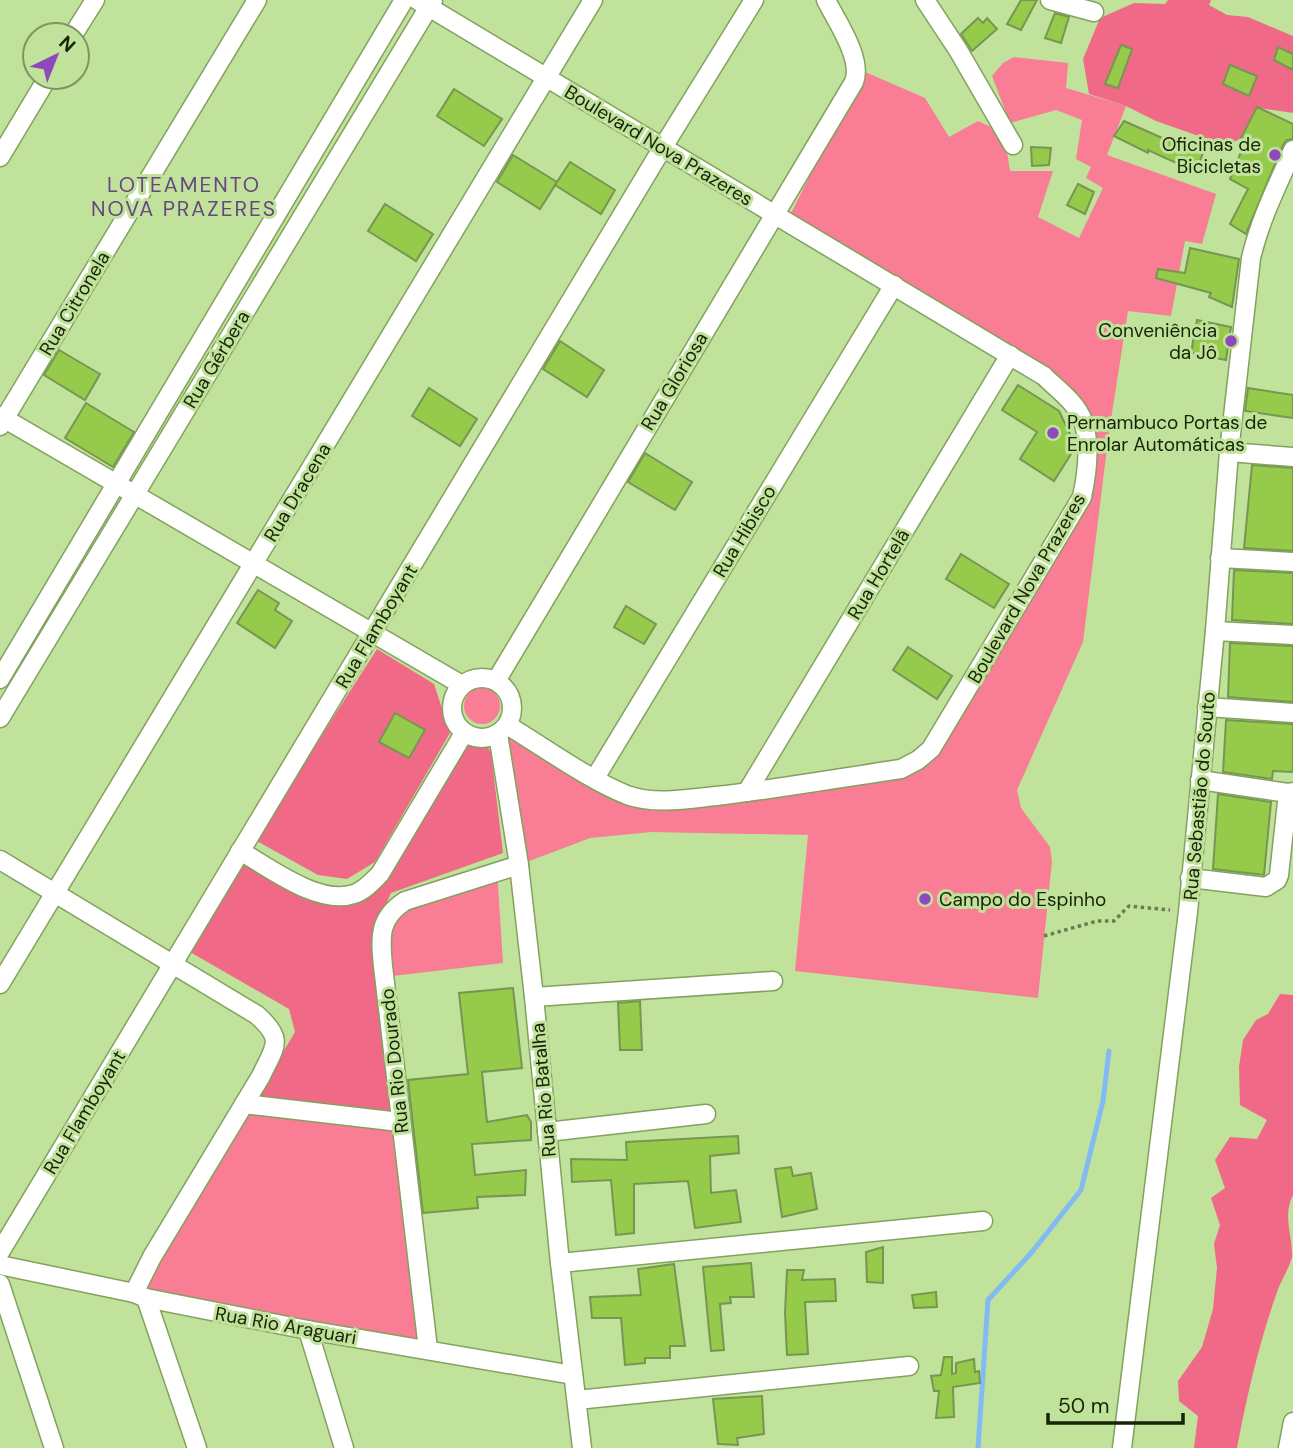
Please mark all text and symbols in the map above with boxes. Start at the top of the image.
north arrow [21,21,91,91]
text: N [54,30,81,58]
street label: Boulevard Nova Prazeres [560,79,758,212]
place label: Oficinas de Bicicletas [1162,132,1261,179]
marker: Oficinas de Bicicletas [1267,147,1283,163]
district label: LOTEAMENTO NOVA PRAZERES [91,171,277,223]
street label: Rua Citronela [33,247,115,360]
street label: Rua Gérbera [177,306,255,413]
place label: Conveniência da Jô [1098,318,1217,365]
street label: Rua Gloriosa [635,328,714,435]
marker: Conveniência da Jô [1223,333,1239,349]
place label: Pernambuco Portas de Enrolar Automáticas [1067,410,1267,457]
marker: Pernambuco Portas de Enrolar Automáticas [1045,425,1061,441]
street label: Rua Dracena [258,438,337,546]
street label: Rua Hibisco [707,481,782,582]
street label: Boulevard Nova Prazeres [962,489,1091,688]
street label: Rua Hortelã [842,524,915,624]
street label: Rua Flamboyant [330,560,423,693]
street label: Rua Sebastião do Souto [1178,691,1221,901]
place label: Campo do Espinho [939,887,1106,912]
marker: Campo do Espinho [917,891,933,907]
street label: Rua Rio Dourado [374,987,415,1135]
street label: Rua Rio Batalha [525,1022,562,1158]
street label: Rua Flamboyant [38,1046,131,1179]
street label: Rua Rio Araguari [213,1301,359,1350]
scale bar [1048,1382,1183,1426]
text: 50 m [1058,1392,1109,1420]

